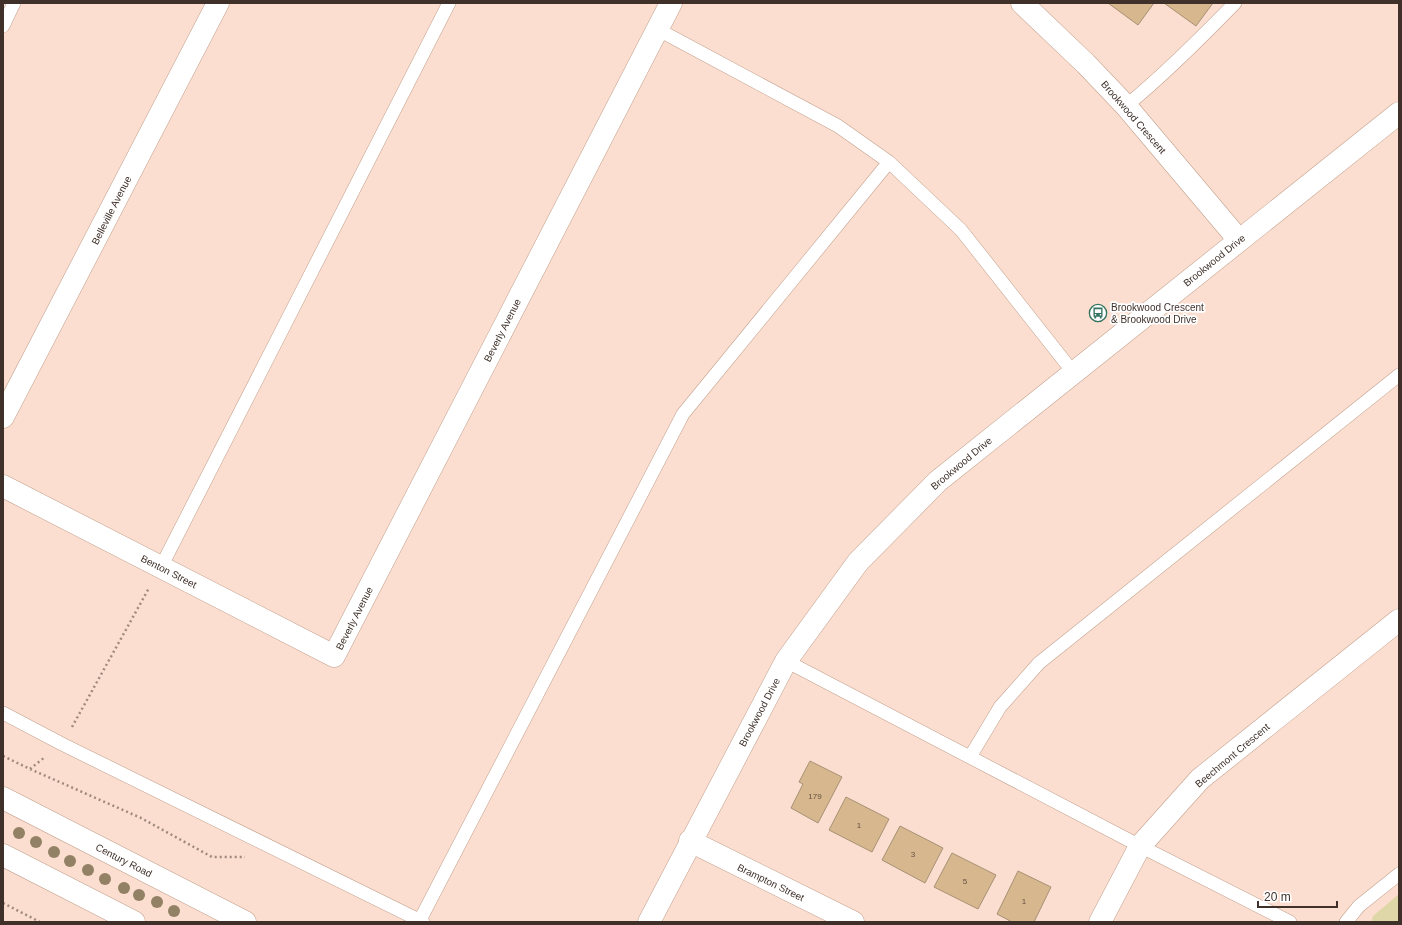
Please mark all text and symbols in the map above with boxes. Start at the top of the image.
street label: Brookwood Crescent [1099,79,1168,156]
street label: Belleville Avenue [89,174,134,246]
street label: Brookwood Drive [1181,232,1248,289]
street label: Beverly Avenue [482,296,523,364]
place label: Brookwood Crescent & Brookwood Drive [1111,302,1204,325]
bus stop icon: Brookwood Crescent & Brookwood Drive [1088,303,1108,323]
street label: Brookwood Drive [929,434,994,492]
street label: Benton Street [139,553,199,590]
street label: Beverly Avenue [334,584,375,652]
street label: Brookwood Drive [737,676,782,748]
street label: Beechmont Crescent [1193,721,1272,790]
house number: 179 [808,792,822,801]
house number: 1 [857,821,862,830]
street label: Century Road [94,842,154,879]
house number: 3 [911,850,916,859]
street label: Brampton Street [736,862,806,903]
house number: 5 [963,877,968,886]
scale bar [1258,883,1337,909]
text: 20 m [1264,890,1291,904]
house number: 1 [1022,897,1027,906]

